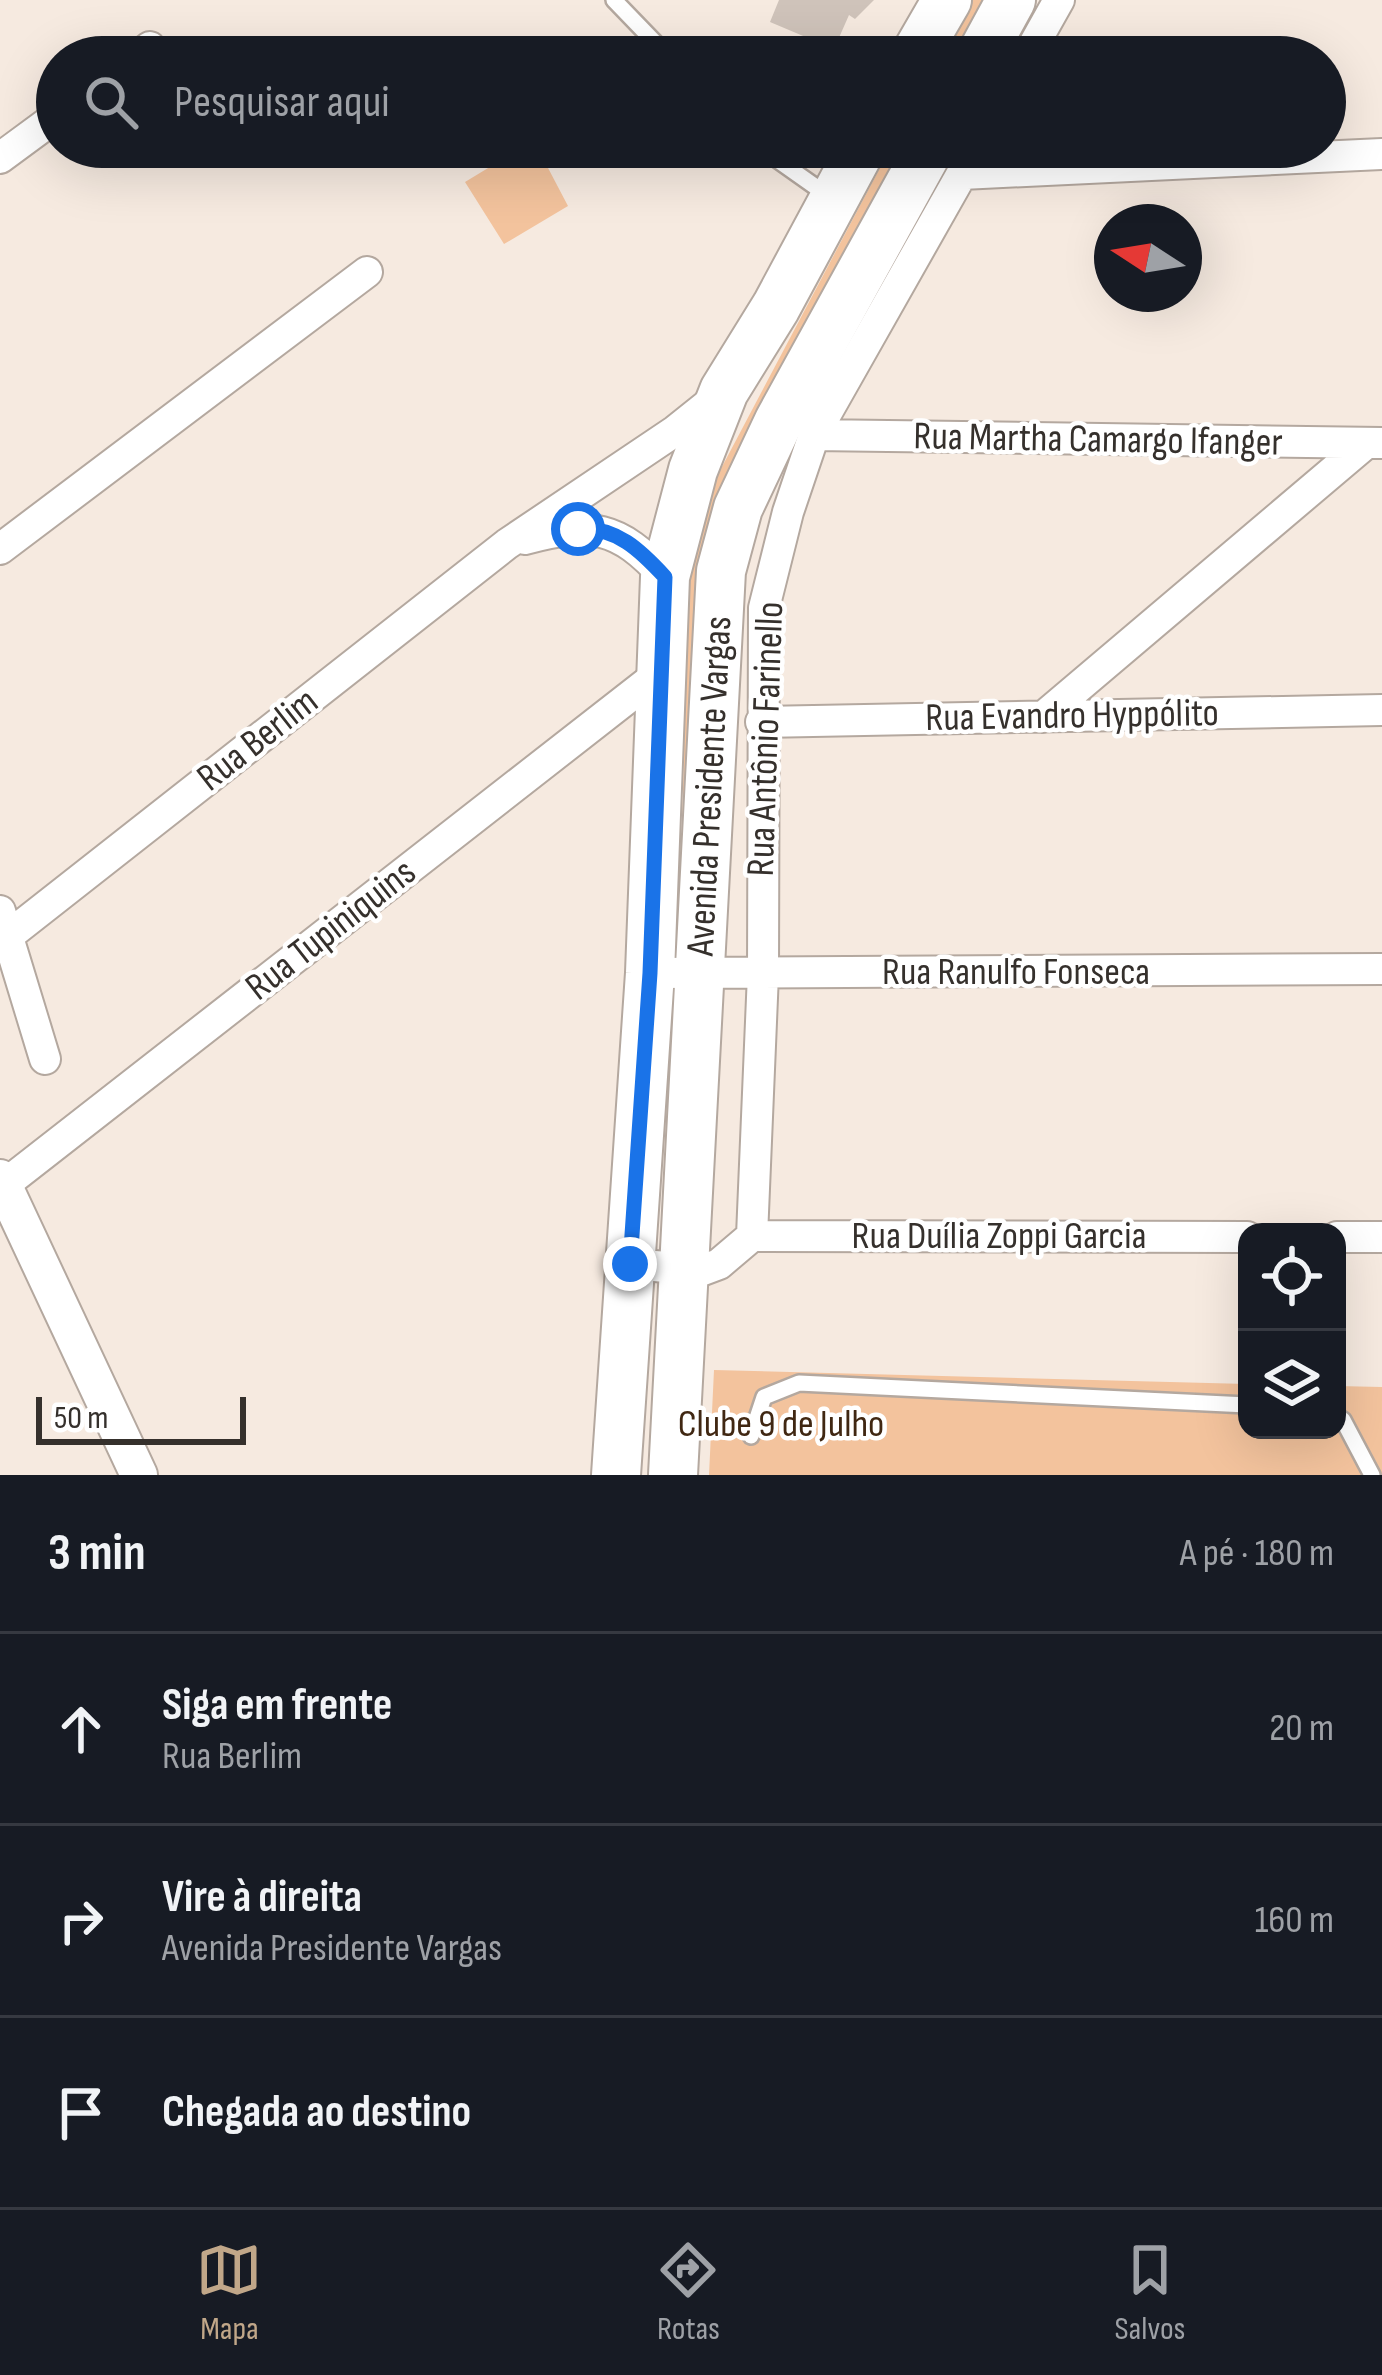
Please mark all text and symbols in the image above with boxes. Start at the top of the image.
search box [36,36,1346,168]
icon: search [78,69,144,135]
text: Pesquisar aqui [174,75,390,130]
north arrow [1094,204,1202,312]
street label: Rua Martha Camargo Ifanger [913,413,1283,467]
route start [551,502,605,556]
street label: Rua Antônio Farinello [738,601,794,877]
street label: Avenida Presidente Vargas [677,615,742,958]
street label: Rua Berlim [188,678,328,802]
street label: Rua Evandro Hyppólito [925,690,1219,742]
street label: Rua Tupiniquins [237,849,425,1011]
street label: Rua Ranulfo Fonseca [882,949,1150,996]
street label: Rua Duília Zoppi Garcia [852,1213,1146,1260]
map controls [1238,1223,1346,1439]
button: locate [1238,1223,1346,1331]
route end [603,1237,657,1291]
button: layers [1238,1331,1346,1439]
scale bar [36,1391,246,1444]
text: 50 m [54,1398,108,1438]
park label: Clube 9 de Julho [678,1401,884,1448]
text: 3 min [48,1523,146,1584]
text: A pé · 180 m [1180,1530,1334,1577]
text: Siga em frente [162,1678,392,1733]
icon: ahead [48,1696,114,1762]
text: 20 m [1269,1705,1334,1752]
text: Rua Berlim [162,1733,302,1780]
text: Vire à direita [162,1870,362,1925]
icon: right [48,1888,114,1954]
text: 160 m [1255,1897,1334,1944]
text: Avenida Presidente Vargas [162,1925,502,1972]
icon: arrive [48,2080,114,2146]
text: Chegada ao destino [162,2085,471,2140]
tab: Mapa [196,2237,262,2349]
tab: Rotas [655,2237,721,2349]
tab: Salvos [1114,2237,1185,2349]

